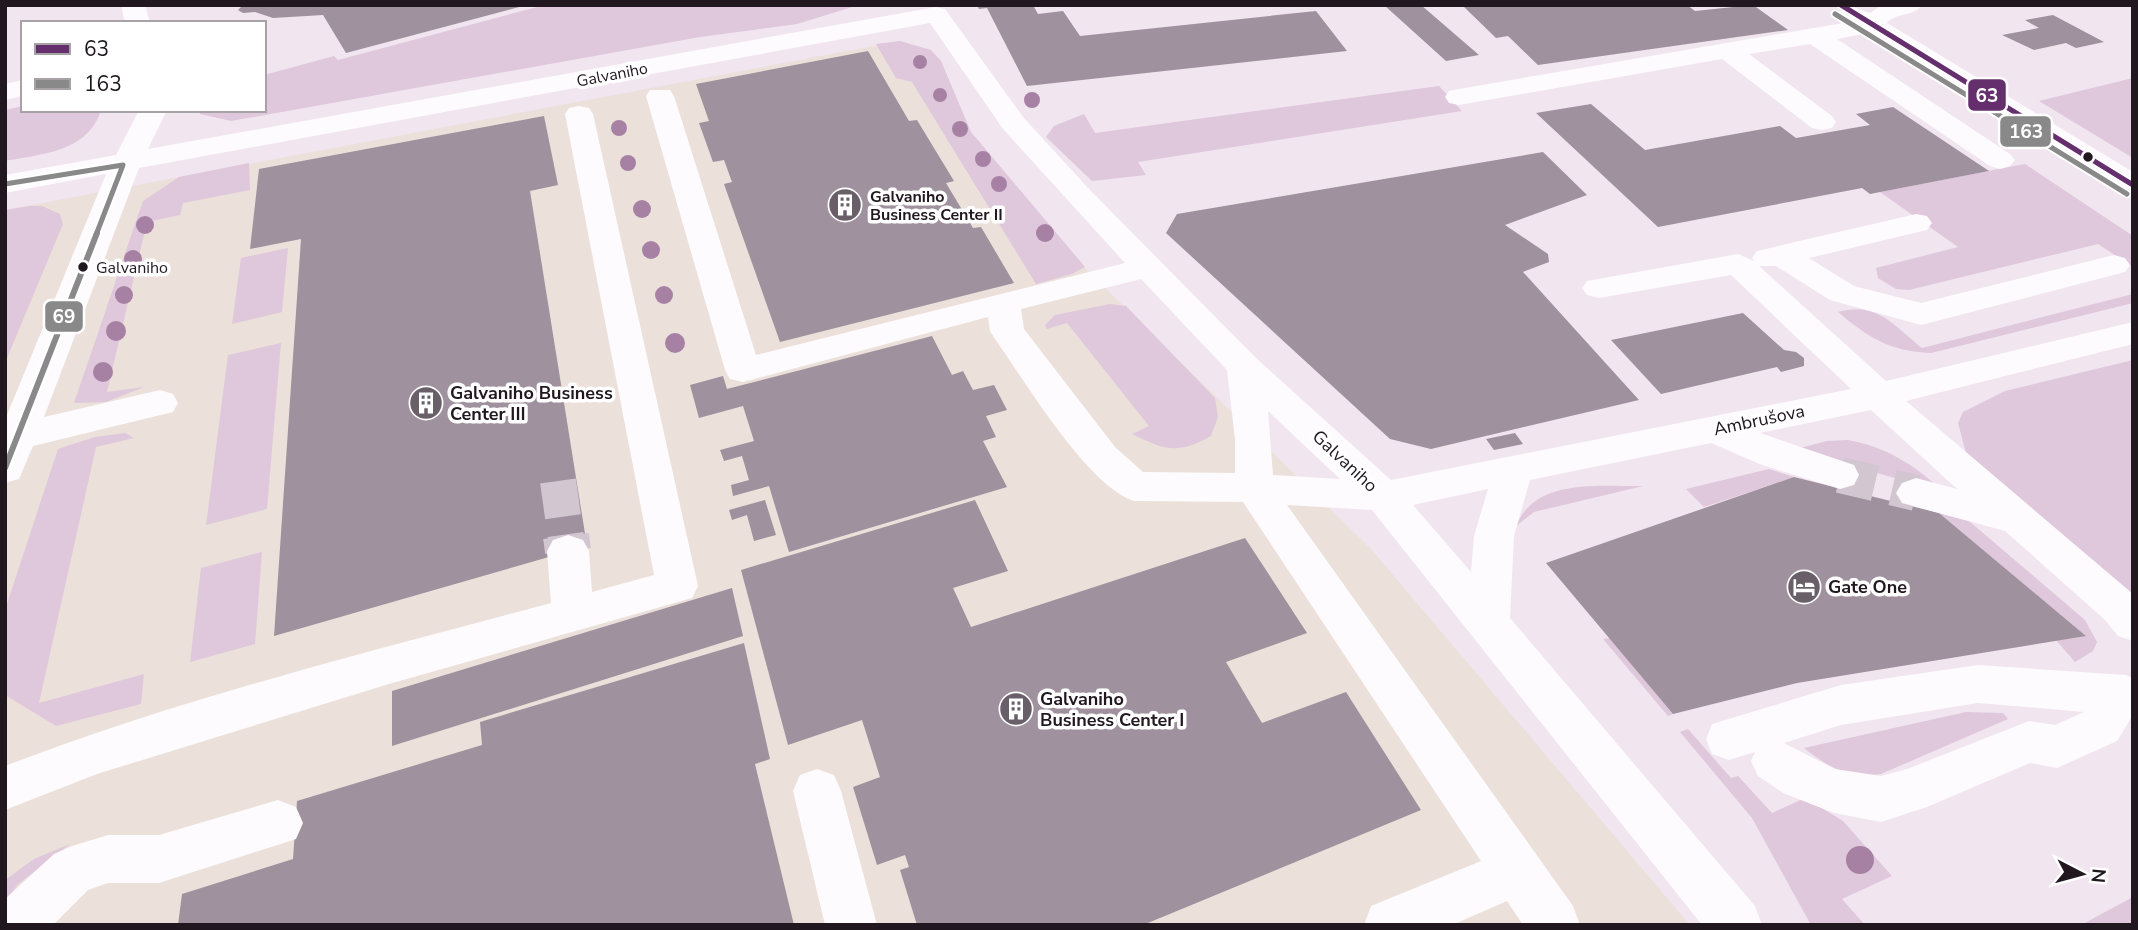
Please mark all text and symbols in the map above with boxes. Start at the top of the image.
legend [21,21,266,112]
text: 63 [84,35,109,63]
street label: Galvaniho [575,57,650,93]
text: 163 [84,70,122,98]
line badge: 63 [1967,78,2007,112]
text: 63 [1976,83,1998,109]
line badge: 163 [1999,115,2052,148]
text: 163 [2009,119,2043,145]
unlabelled marker [2081,150,2095,164]
building icon: Galvaniho Business Center II [826,186,864,224]
place label: Galvaniho Business Center II [870,186,1003,226]
place label: Galvaniho [96,257,168,279]
marker: Galvaniho [76,260,90,274]
line badge: 69 [44,300,84,333]
text: 69 [53,304,75,330]
place label: Galvaniho Business Center III [450,381,613,426]
building icon: Galvaniho Business Center III [407,384,445,422]
street label: Ambrušova [1711,399,1807,441]
street label: Galvaniho [1307,425,1383,497]
hotel icon: Gate One [1785,568,1823,606]
place label: Gate One [1828,575,1907,599]
place label: Galvaniho Business Center I [1040,687,1184,732]
building icon: Galvaniho Business Center I [997,690,1035,728]
north arrow [2047,839,2117,909]
text: N [2084,867,2112,884]

